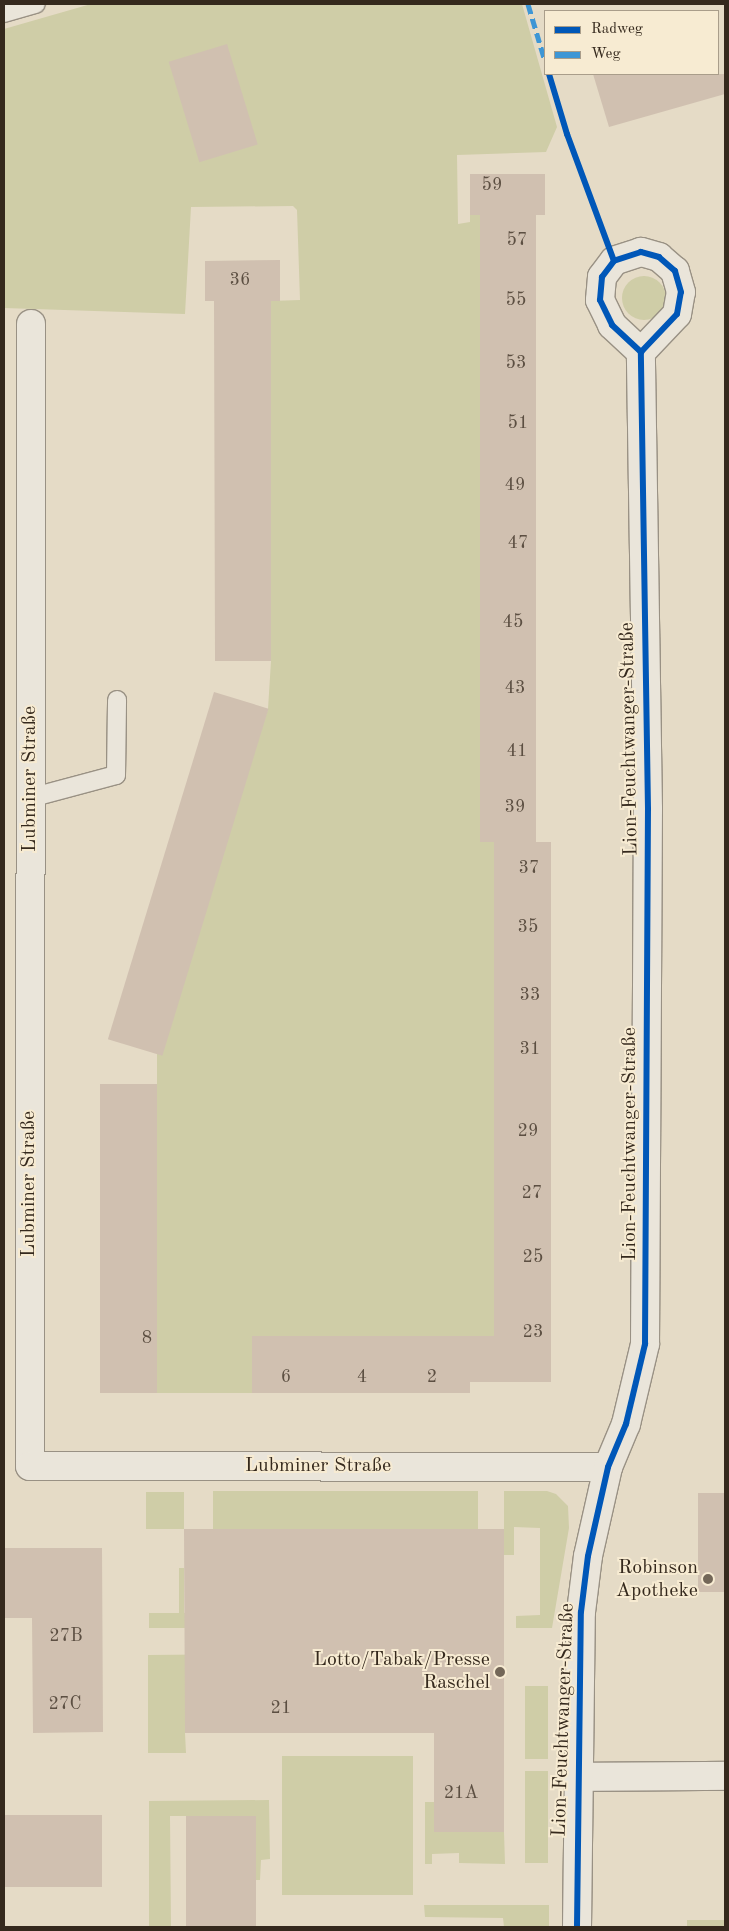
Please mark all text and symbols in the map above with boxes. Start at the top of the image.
legend [544,10,719,75]
text: Radweg [591,22,643,37]
text: Weg [591,47,621,62]
house number: 59 [482,174,502,196]
house number: 57 [507,229,527,251]
house number: 36 [230,269,250,291]
house number: 55 [506,289,526,311]
house number: 53 [506,352,526,374]
house number: 51 [508,412,528,434]
house number: 49 [505,474,525,496]
house number: 47 [508,532,528,554]
house number: 45 [503,611,523,633]
street label: Lion-Feuchtwanger-Straße [616,622,644,856]
house number: 43 [505,677,525,699]
street label: Lubminer Straße [18,706,42,852]
house number: 41 [507,740,527,762]
house number: 39 [505,796,525,818]
house number: 37 [519,857,539,879]
house number: 35 [518,916,538,938]
house number: 33 [520,984,540,1006]
street label: Lion-Feuchtwanger-Straße [618,1027,642,1261]
house number: 31 [520,1038,540,1060]
street label: Lubminer Straße [17,1111,41,1257]
house number: 29 [518,1120,538,1142]
house number: 27 [522,1182,542,1204]
house number: 25 [523,1246,543,1268]
house number: 23 [523,1321,543,1343]
house number: 8 [142,1327,152,1349]
house number: 6 [281,1366,291,1388]
house number: 4 [357,1366,367,1388]
house number: 2 [427,1366,437,1388]
street label: Lubminer Straße [245,1454,391,1478]
place label: Robinson Apotheke [616,1556,698,1603]
marker: Robinson Apotheke [702,1573,714,1585]
street label: Lion-Feuchtwanger-Straße [548,1603,580,1837]
house number: 27B [49,1625,83,1647]
place label: Lotto/Tabak/Presse Raschel [314,1648,490,1695]
marker: Lotto/Tabak/Presse Raschel [494,1666,506,1678]
house number: 27C [49,1693,81,1715]
house number: 21 [271,1697,291,1719]
house number: 21A [444,1782,478,1804]

